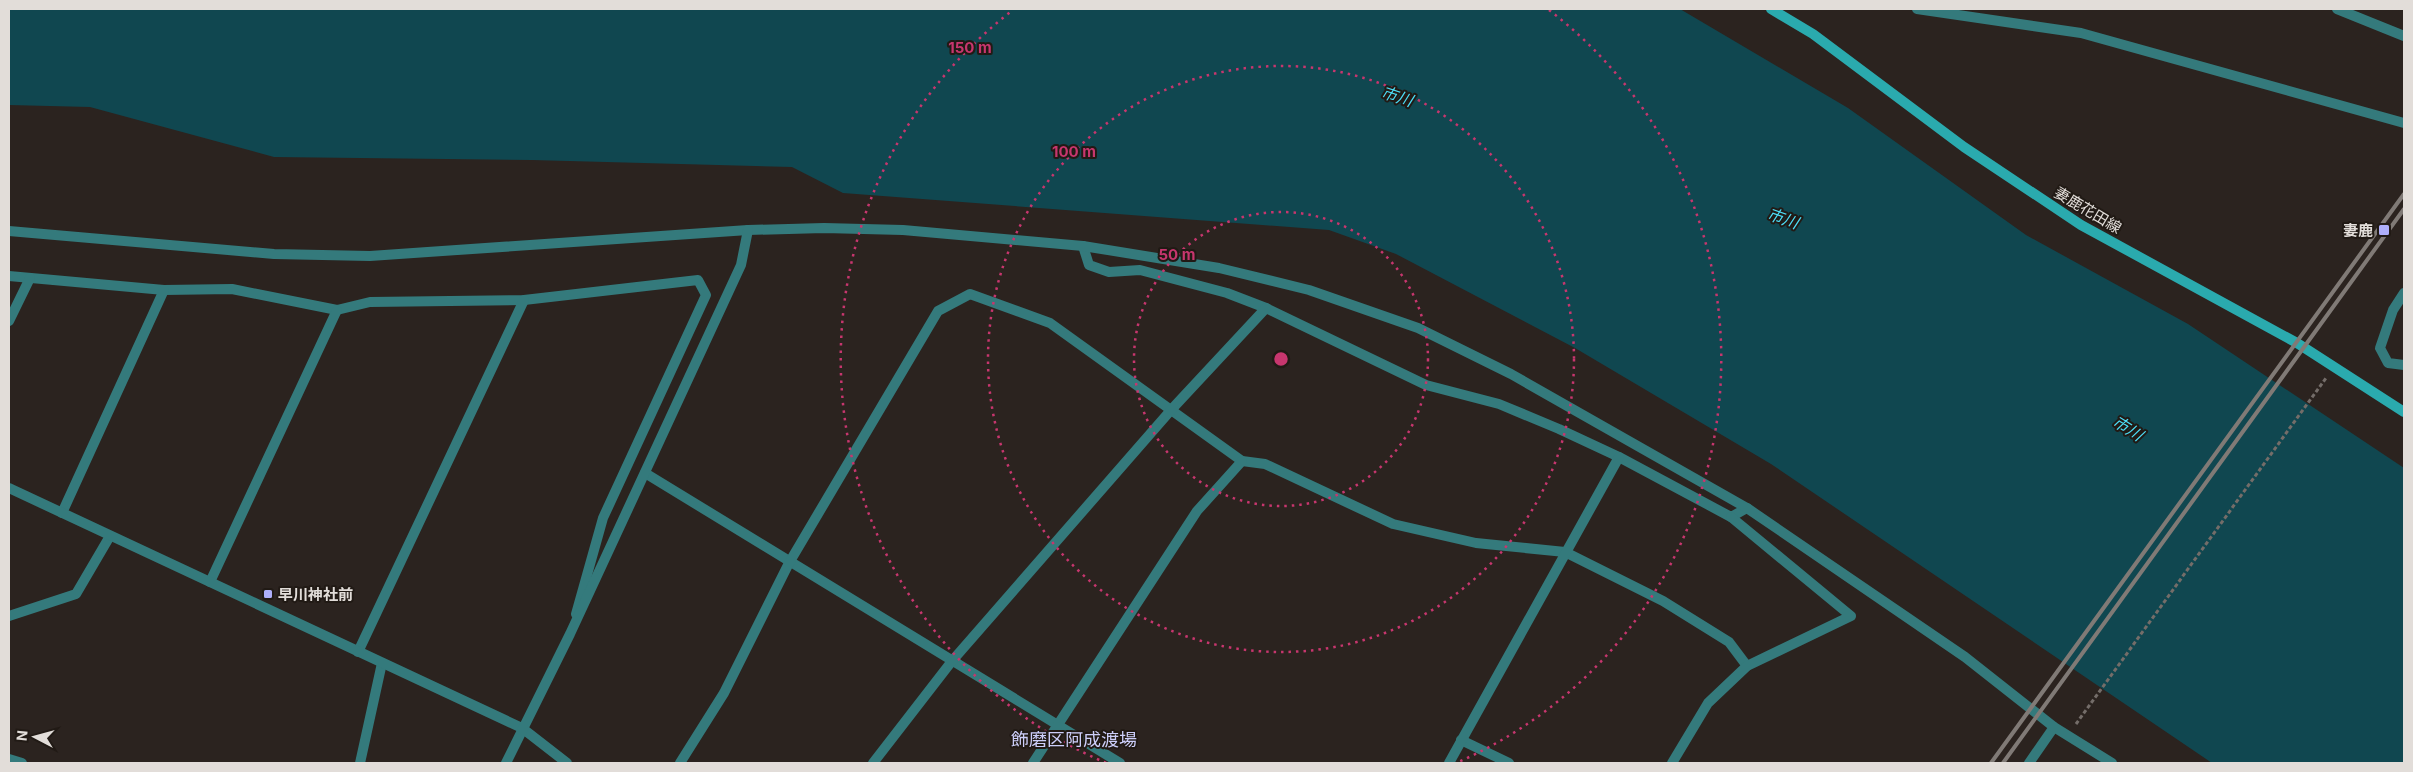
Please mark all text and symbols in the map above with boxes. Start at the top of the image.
text: 150 m [948,38,992,57]
water label: 市川 [1379,82,1417,111]
text: 100 m [1052,142,1096,161]
street label: 妻鹿花田線 [2051,183,2125,237]
water label: 市川 [1765,203,1803,233]
place label: 妻鹿 [2343,221,2373,240]
marker: 妻鹿 [2377,223,2391,237]
text: 50 m [1159,245,1195,264]
centre of rings [1272,350,1290,368]
water label: 市川 [2109,411,2149,446]
place label: 早川神社前 [278,585,353,604]
marker: 早川神社前 [262,588,274,600]
north arrow [10,712,60,762]
text: N [13,729,31,742]
district label: 飾磨区阿成渡場 [1011,729,1137,750]

